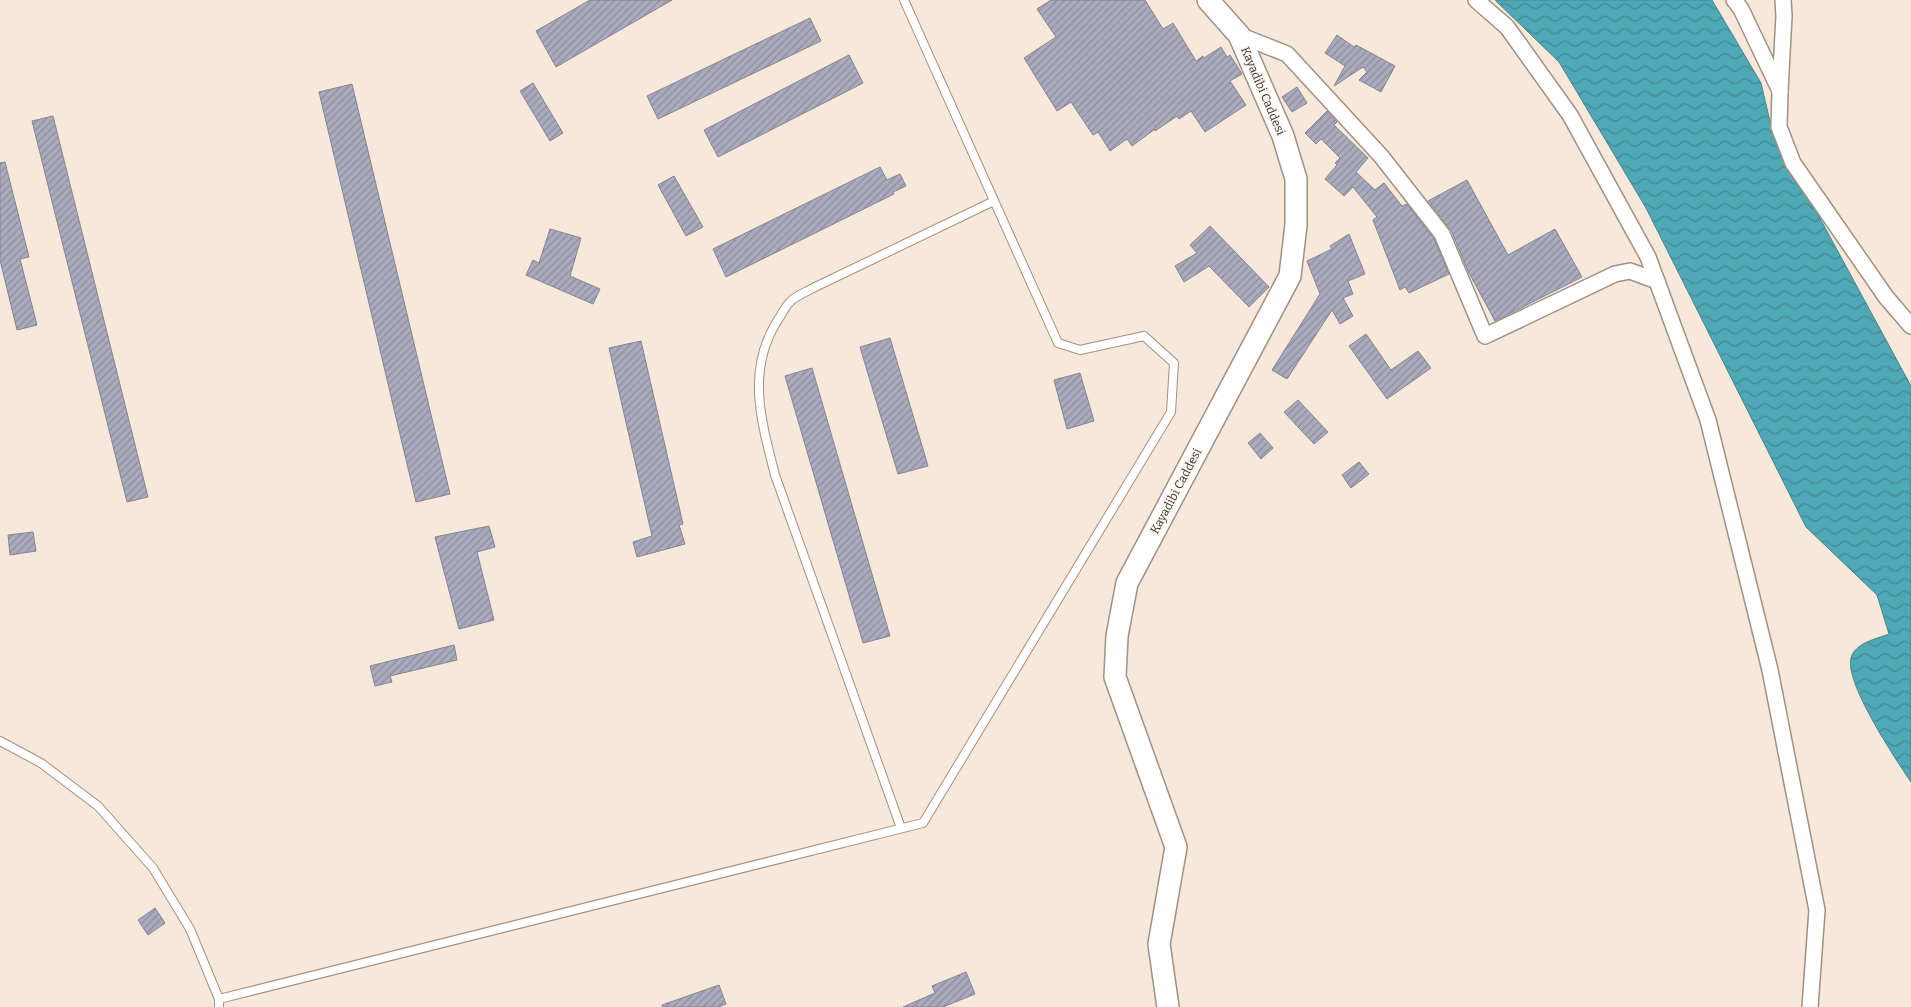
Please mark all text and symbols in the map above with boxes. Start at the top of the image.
street label: Kayadibi Caddesi [1238,45,1288,138]
street label: Kayadibi Caddesi [1148,446,1205,536]

